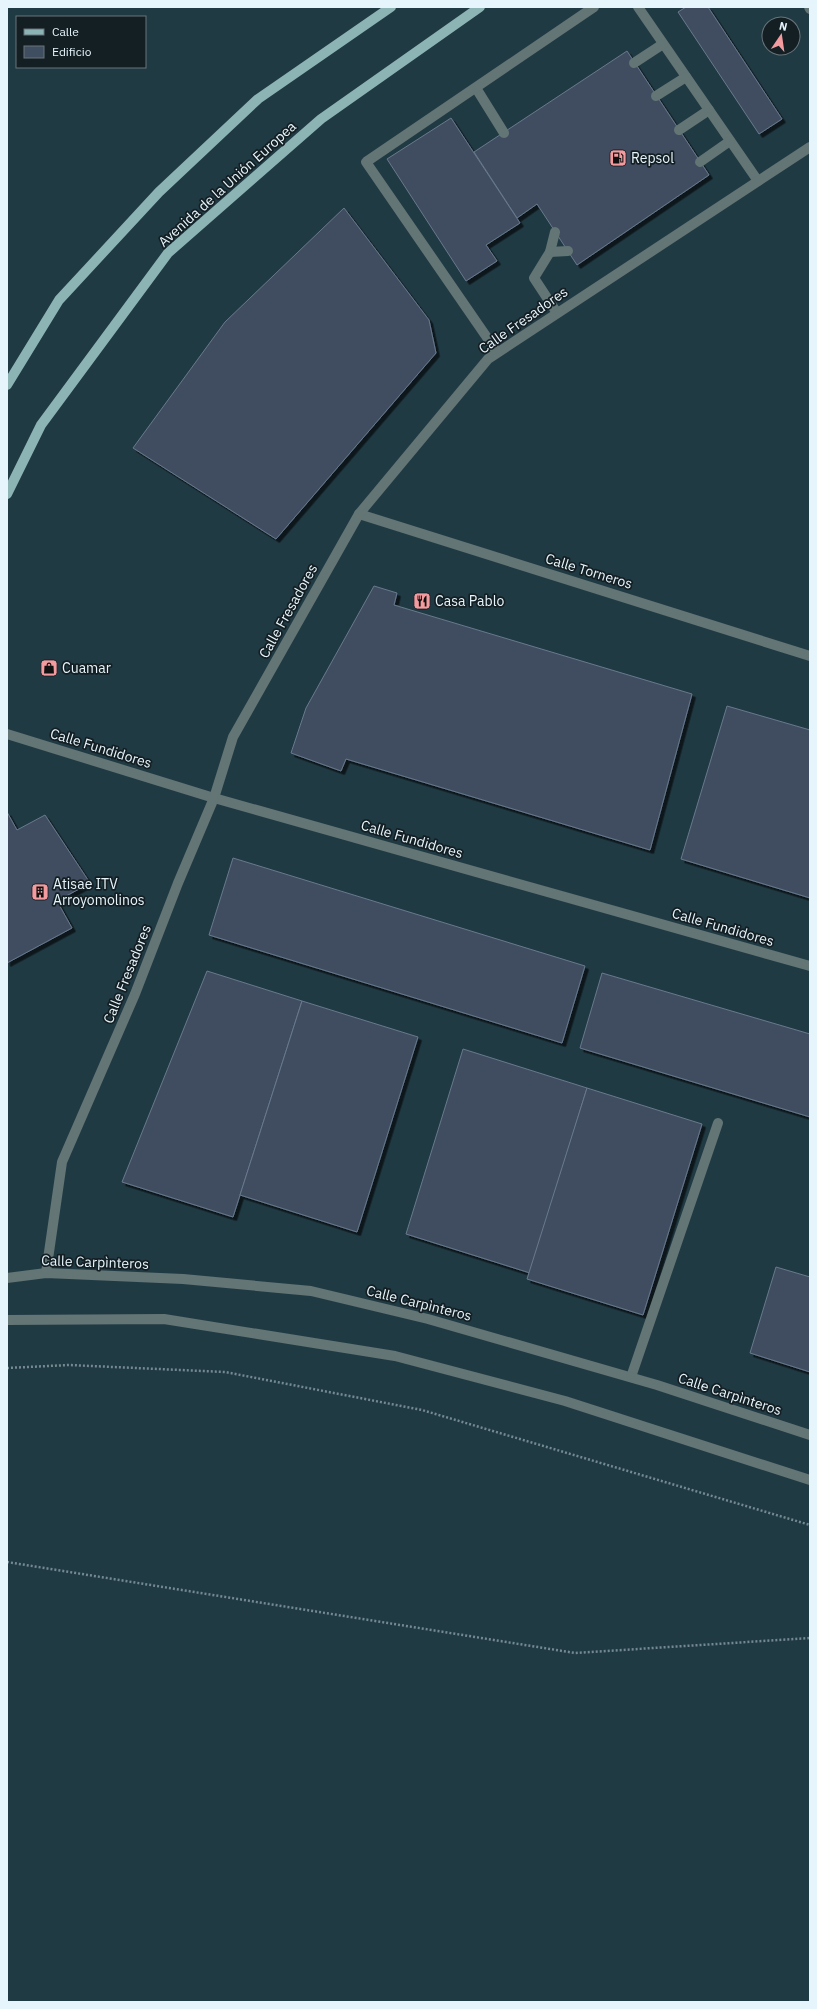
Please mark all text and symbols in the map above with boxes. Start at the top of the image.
legend [16,16,146,68]
north arrow [761,16,801,56]
text: N [778,19,789,34]
text: Calle [52,24,79,39]
text: Edificio [52,44,92,59]
street label: Avenida de la Unión Europea [154,117,300,251]
fuel station icon: Repsol [608,148,628,168]
place label: Repsol [631,149,674,167]
street label: Calle Fresadores [475,282,571,357]
street label: Calle Torneros [543,549,635,593]
street label: Calle Fresadores [255,561,321,661]
restaurant icon: Casa Pablo [412,591,432,611]
place label: Casa Pablo [435,592,505,610]
shop icon: Cuamar [39,658,59,678]
place label: Cuamar [62,659,111,677]
street label: Calle Fundidores [48,724,154,772]
street label: Calle Fundidores [359,816,465,862]
place label: Atisae ITV Arroyomolinos [53,875,145,909]
building icon: Atisae ITV Arroyomolinos [30,882,50,902]
street label: Calle Fundidores [670,904,776,950]
street label: Calle Fresadores [99,922,155,1026]
street label: Calle Carpìnteros [41,1251,149,1273]
street label: Calle Carpìnteros [364,1281,474,1325]
street label: Calle Carpìnteros [676,1369,784,1419]

